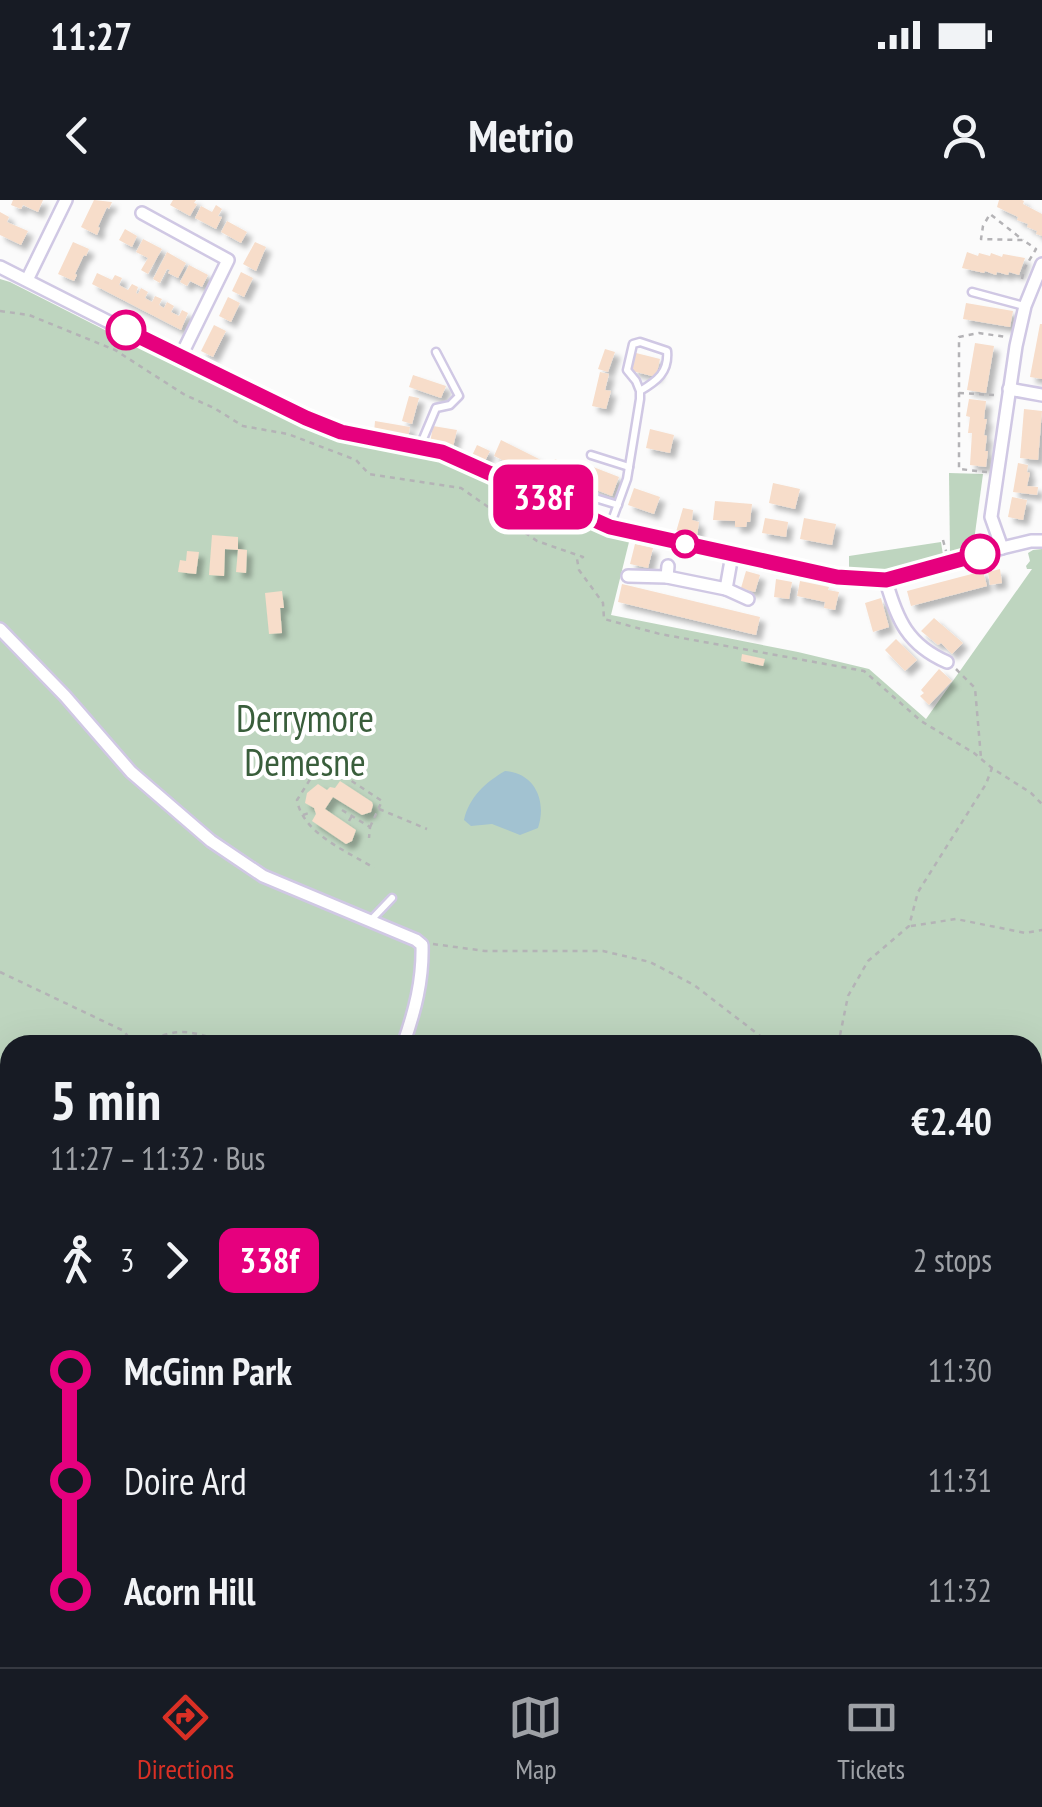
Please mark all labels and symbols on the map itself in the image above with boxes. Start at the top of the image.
unlabelled marker [107,311,145,349]
line badge: 338f [473,464,613,530]
unlabelled marker [672,531,698,557]
unlabelled marker [961,535,999,573]
park label: Derrymore Demesne [236,693,374,786]

